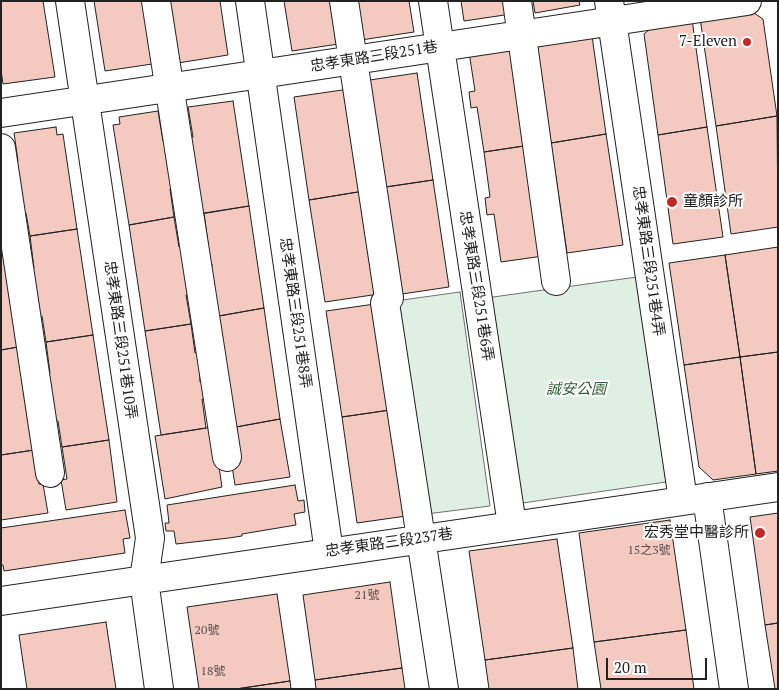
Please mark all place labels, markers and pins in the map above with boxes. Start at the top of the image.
place label: 7-Eleven [679,33,737,51]
marker: 7-Eleven [741,36,753,48]
place label: 童顏診所 [683,193,743,211]
marker: 童顏診所 [665,195,679,209]
place label: 宏秀堂中醫診所 [644,524,749,542]
marker: 宏秀堂中醫診所 [753,526,767,540]

